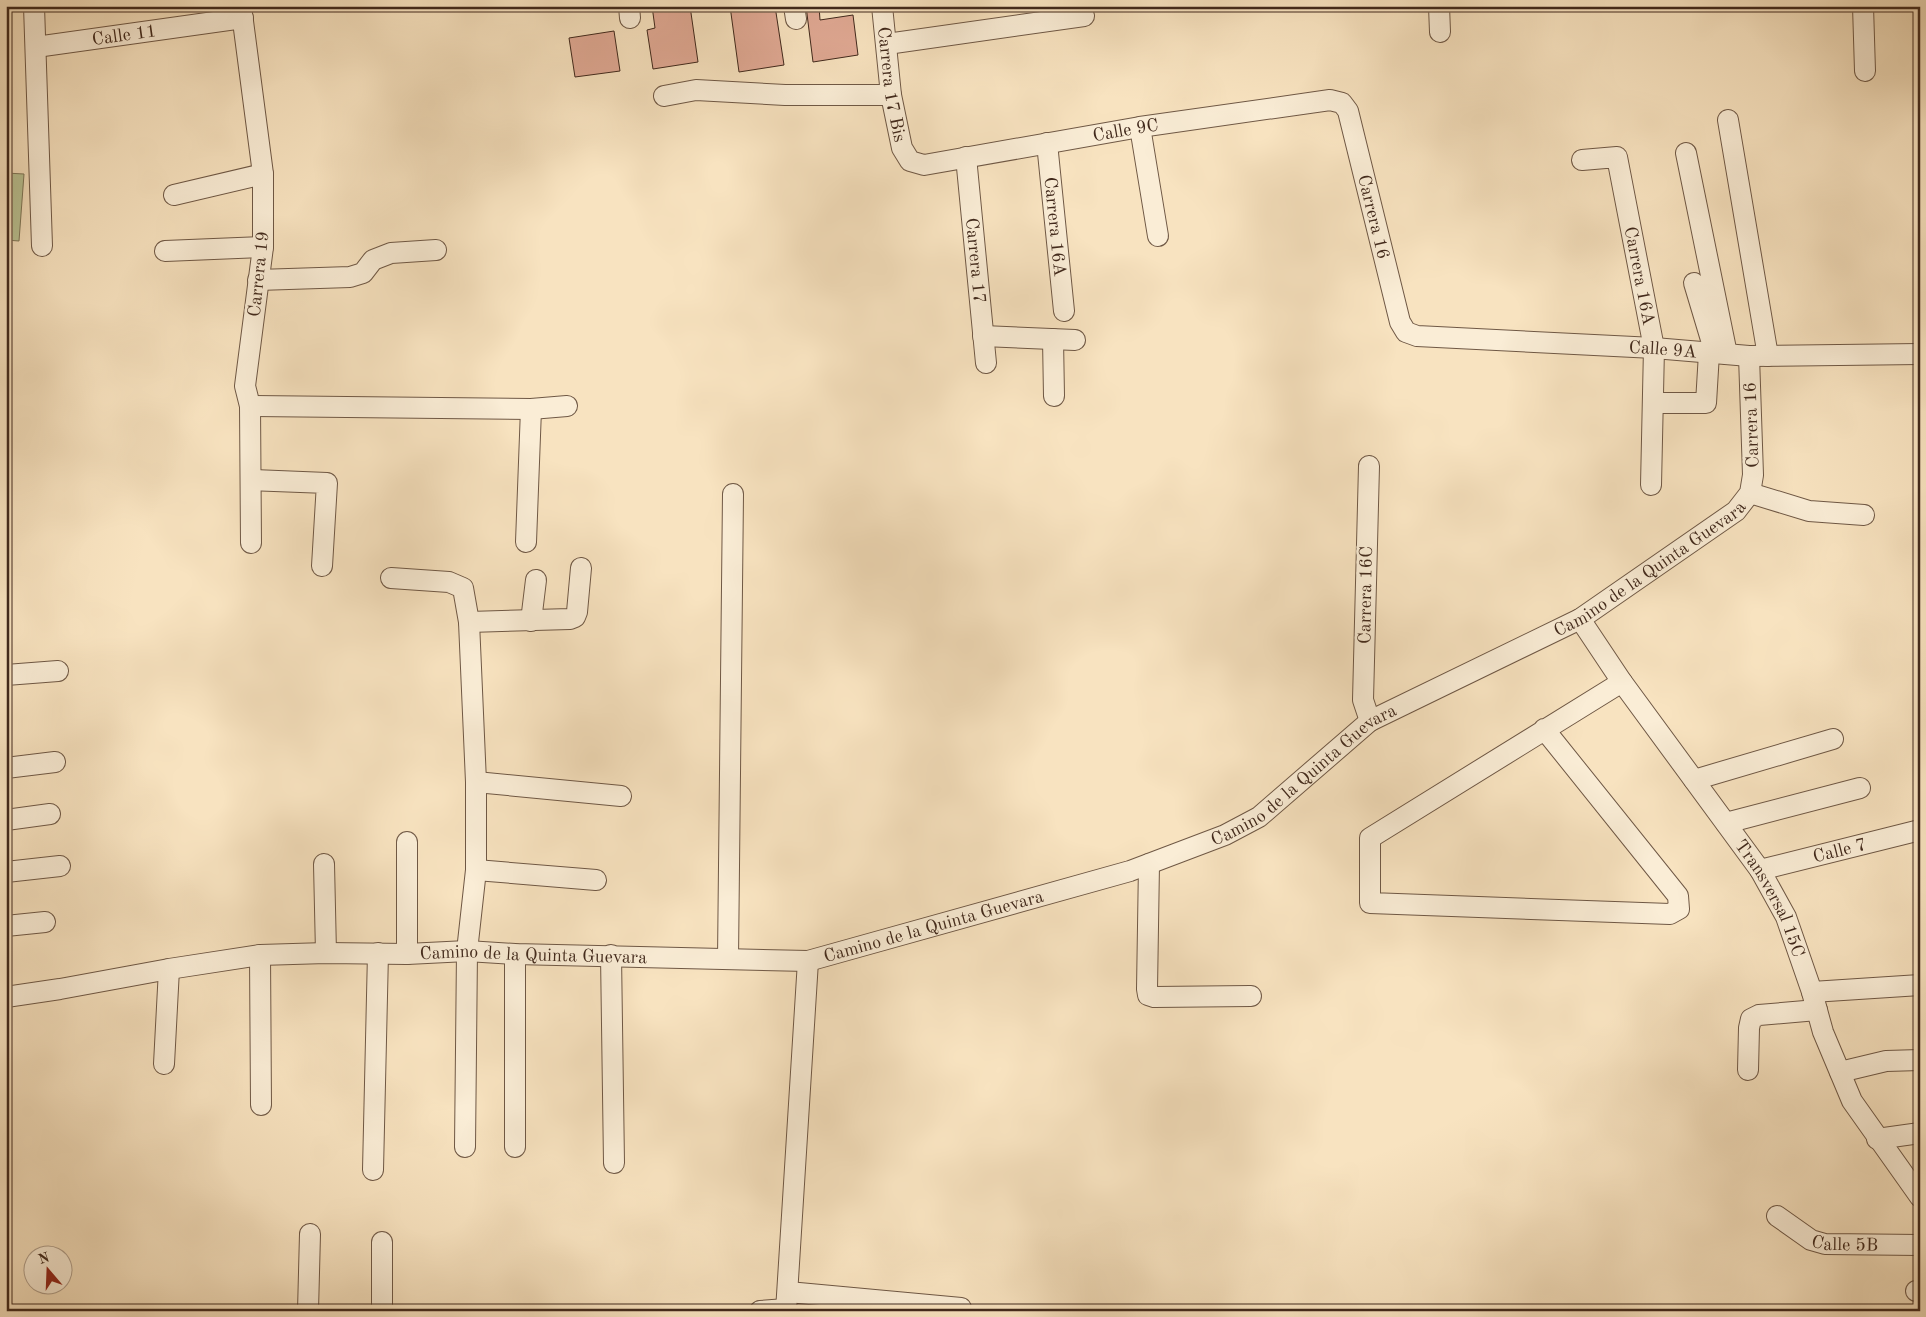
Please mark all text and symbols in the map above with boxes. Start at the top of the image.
street label: Calle 11 [91,22,158,49]
street label: Carrera 17 Bis [874,26,909,144]
street label: Calle 9C [1091,116,1160,145]
street label: Carrera 16 [1354,173,1392,261]
street label: Carrera 16A [1040,176,1068,278]
street label: Carrera 17 [962,217,988,304]
street label: Carrera 16A [1621,225,1657,327]
street label: Carrera 19 [246,230,272,318]
street label: Calle 9A [1628,339,1698,362]
street label: Carrera 16 [1742,382,1762,468]
street label: Camino de la Quinta Guevara [1551,498,1750,640]
street label: Carrera 16C [1356,546,1376,644]
street label: Camino de la Quinta Guevara [1209,702,1400,849]
street label: Calle 7 [1811,836,1868,866]
street label: Transversal 15C [1731,837,1807,960]
street label: Camino de la Quinta Guevara [822,888,1046,966]
street label: Camino de la Quinta Guevara [419,943,647,967]
street label: Calle 5B [1809,1233,1878,1255]
north arrow [22,1244,72,1294]
text: N [37,1250,52,1267]

